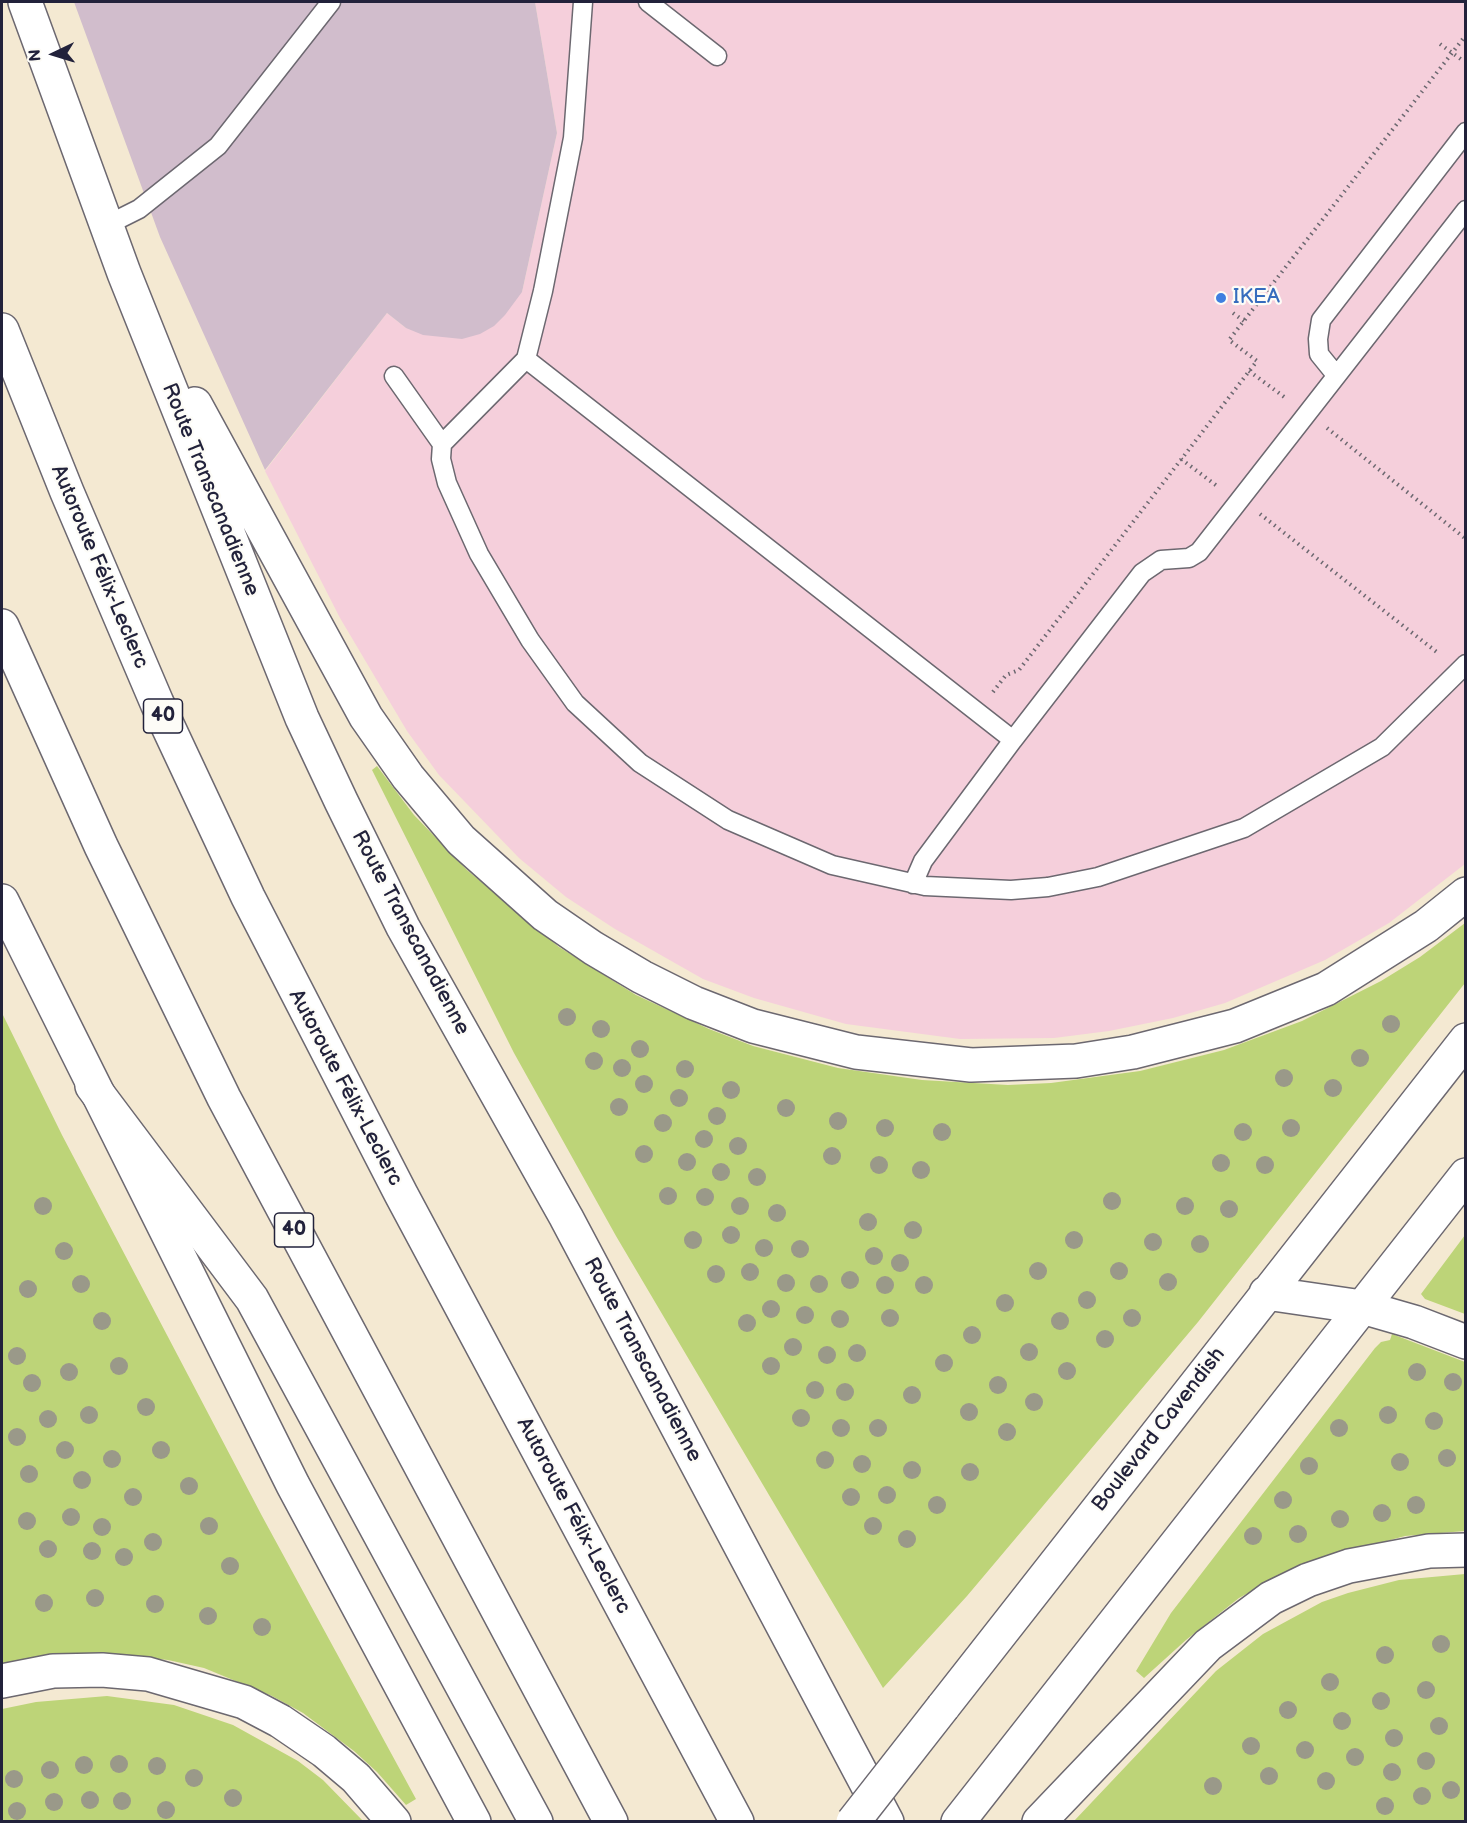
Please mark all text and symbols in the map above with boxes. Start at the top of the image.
north arrow [24,24,84,84]
text: N [26,49,45,62]
place label: IKEA [1233,285,1280,311]
marker: IKEA [1214,291,1228,305]
street label: Route Transcanadienne [156,380,264,600]
street label: Autoroute Félix-Leclerc [45,461,153,673]
road number: 40 [144,699,182,733]
street label: Route Transcanadienne [345,827,475,1039]
street label: Autoroute Félix-Leclerc [283,986,407,1190]
road number: 40 [274,1213,314,1247]
street label: Route Transcanadienne [577,1254,707,1466]
street label: Boulevard Cavendish [1087,1343,1231,1517]
street label: Autoroute Félix-Leclerc [511,1414,635,1618]

